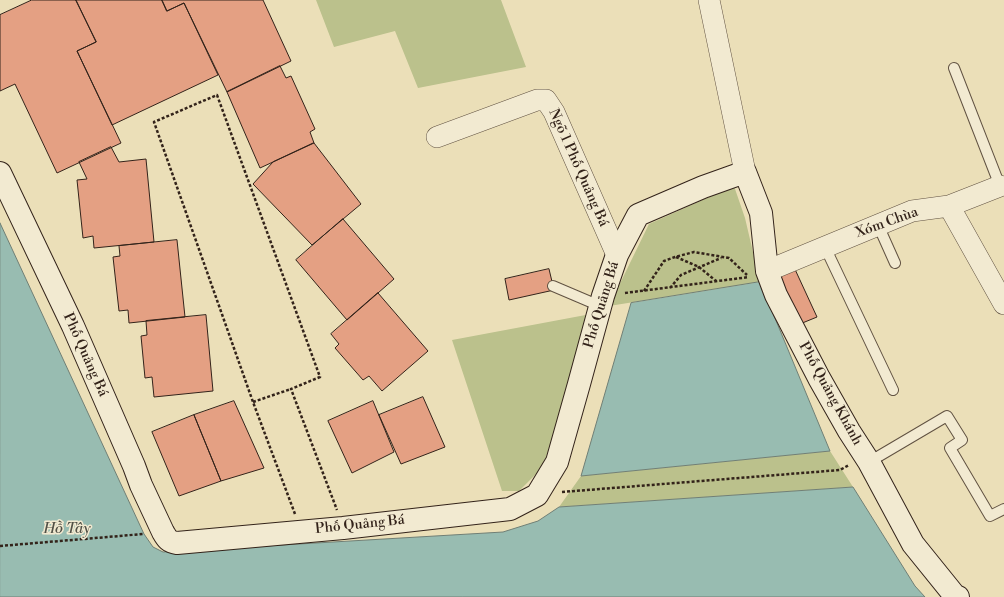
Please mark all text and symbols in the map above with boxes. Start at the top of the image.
street label: Ngõ 1 Phố Quảng Bá [544,106,612,230]
street label: Xóm Chùa [853,204,921,242]
street label: Phố Quảng Bá [581,259,623,351]
street label: Phố Quảng Bá [59,310,111,400]
street label: Phố Quảng Khánh [795,339,865,449]
street label: Phố Quảng Bá [314,512,406,538]
water label: Hồ Tây [43,520,91,538]

